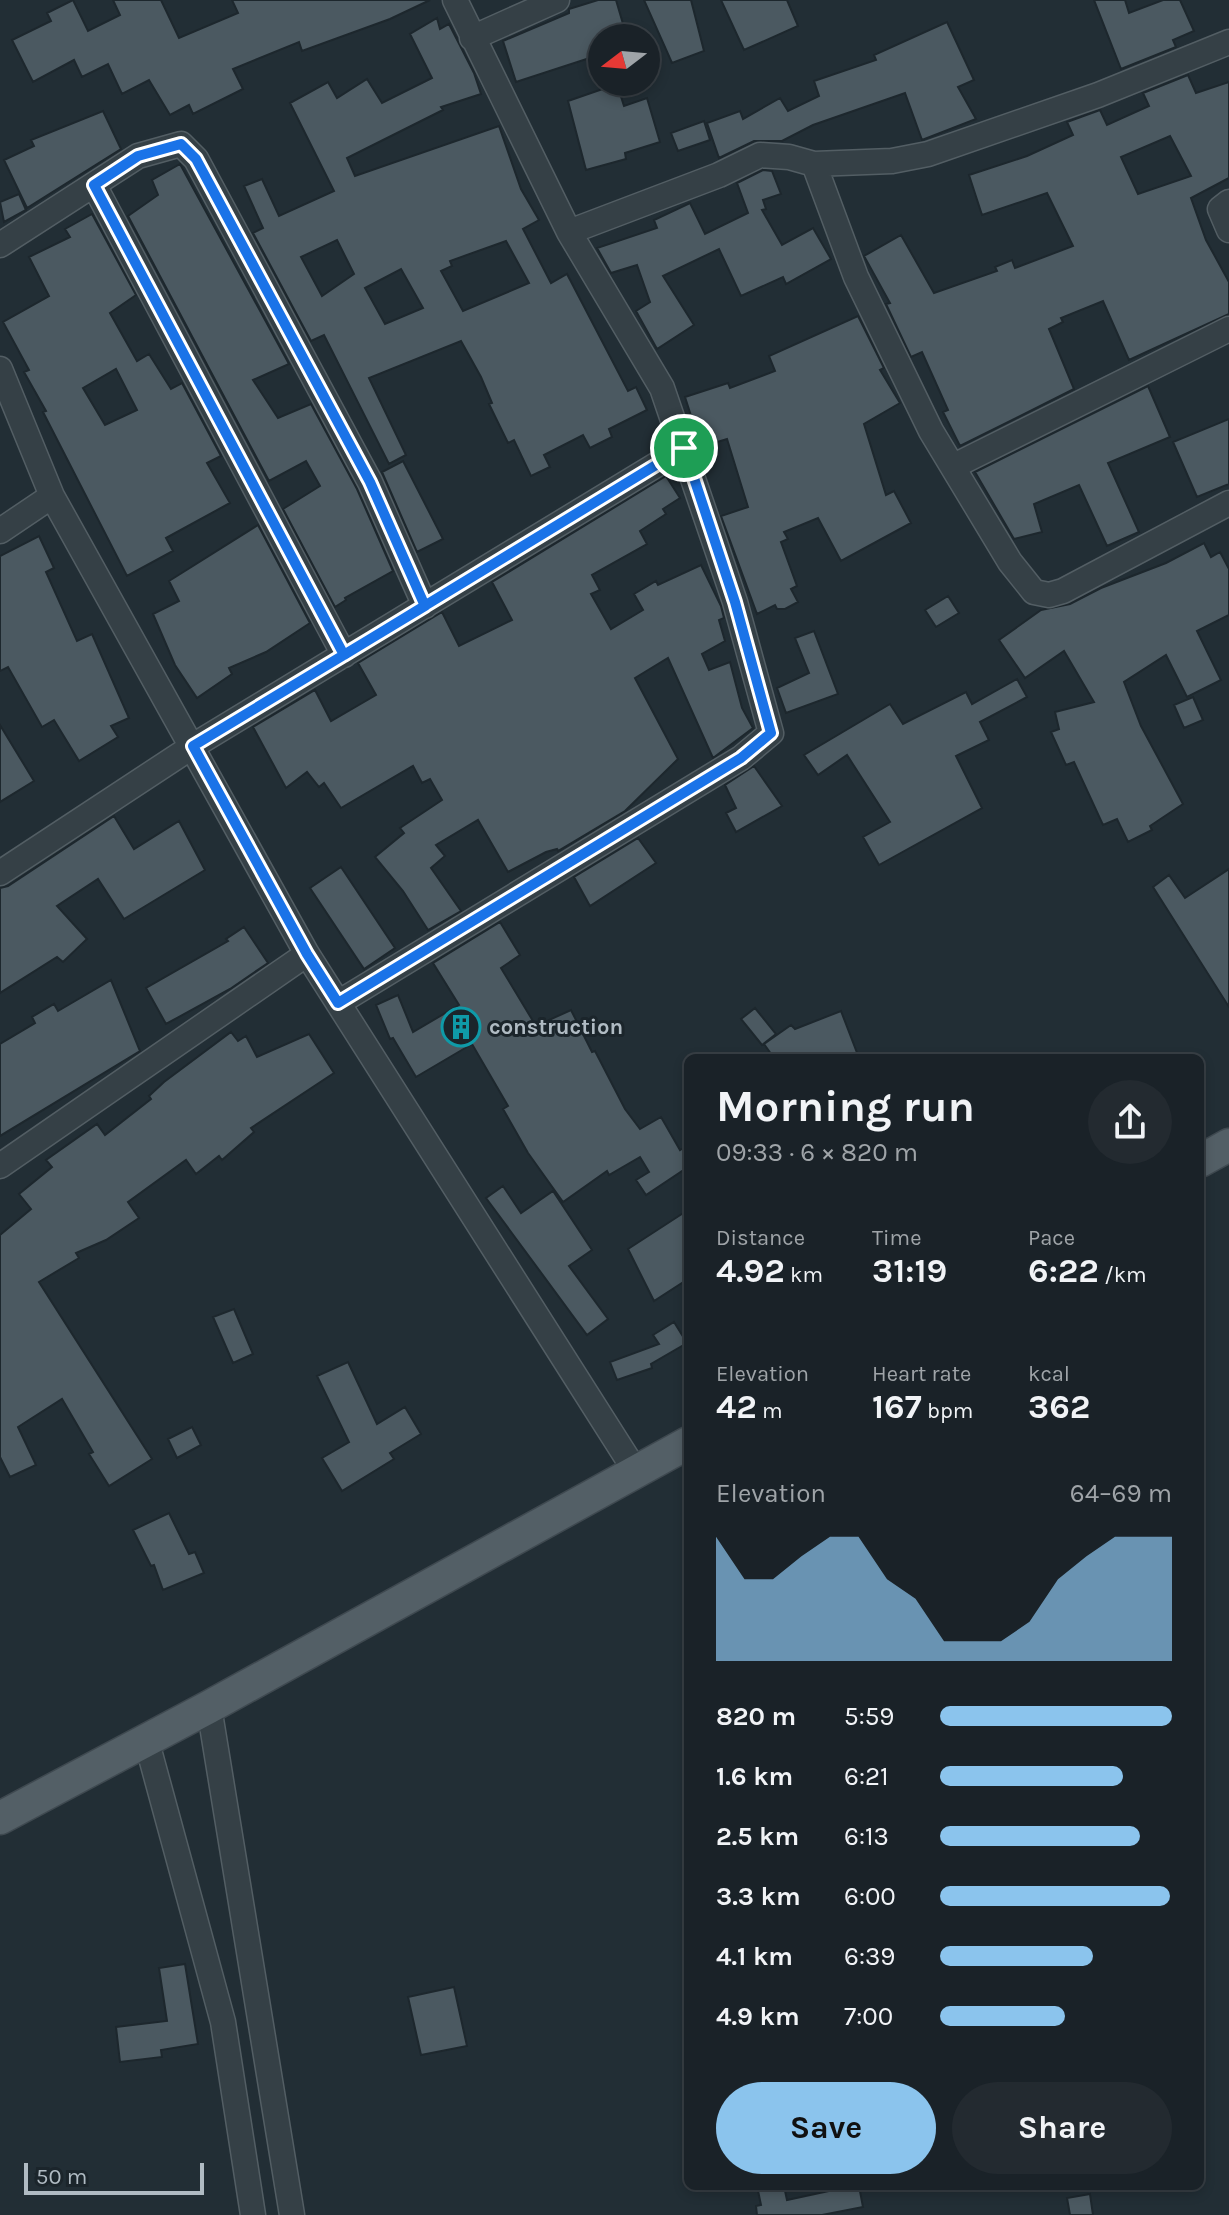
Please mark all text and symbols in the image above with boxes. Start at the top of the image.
north arrow [588,24,660,96]
map controls [588,24,660,96]
pin [650,414,718,482]
icon: arrive [662,426,706,470]
building icon: construction [440,1006,482,1048]
place label: construction [489,1014,623,1040]
button: share [1088,1080,1172,1164]
text: Morning run [716,1081,975,1132]
text: 09:33 · 6 × 820 m [716,1137,918,1168]
text: Distance [716,1225,805,1251]
text: Time [872,1225,921,1251]
text: Pace [1028,1225,1075,1251]
text: 4.92 [716,1251,785,1291]
text: 31:19 [872,1251,947,1291]
text: 6:22 [1028,1251,1099,1291]
text: km [785,1262,823,1288]
text: /km [1099,1262,1147,1288]
text: Elevation [716,1361,809,1387]
text: Heart rate [872,1361,971,1387]
text: kcal [1028,1361,1070,1387]
text: 42 [716,1387,757,1427]
text: 167 [872,1387,922,1427]
text: 362 [1028,1387,1090,1427]
text: m [757,1398,783,1424]
text: bpm [922,1398,973,1424]
text: Elevation [716,1478,826,1509]
text: 64–69 m [1070,1478,1172,1509]
text: 820 m [716,1701,796,1732]
text: 5:59 [844,1701,894,1732]
text: 1.6 km [716,1761,793,1792]
text: 6:21 [844,1761,889,1792]
text: 2.5 km [716,1821,799,1852]
text: 6:13 [844,1821,889,1852]
text: 3.3 km [716,1881,801,1912]
text: 6:00 [844,1881,896,1912]
text: 4.1 km [716,1941,793,1972]
text: 6:39 [844,1941,895,1972]
text: 4.9 km [716,2001,800,2032]
text: 7:00 [844,2001,893,2032]
button: Save [716,2082,936,2174]
button: Share [952,2082,1172,2174]
scale bar [24,2159,204,2195]
text: 50 m [36,2164,87,2190]

